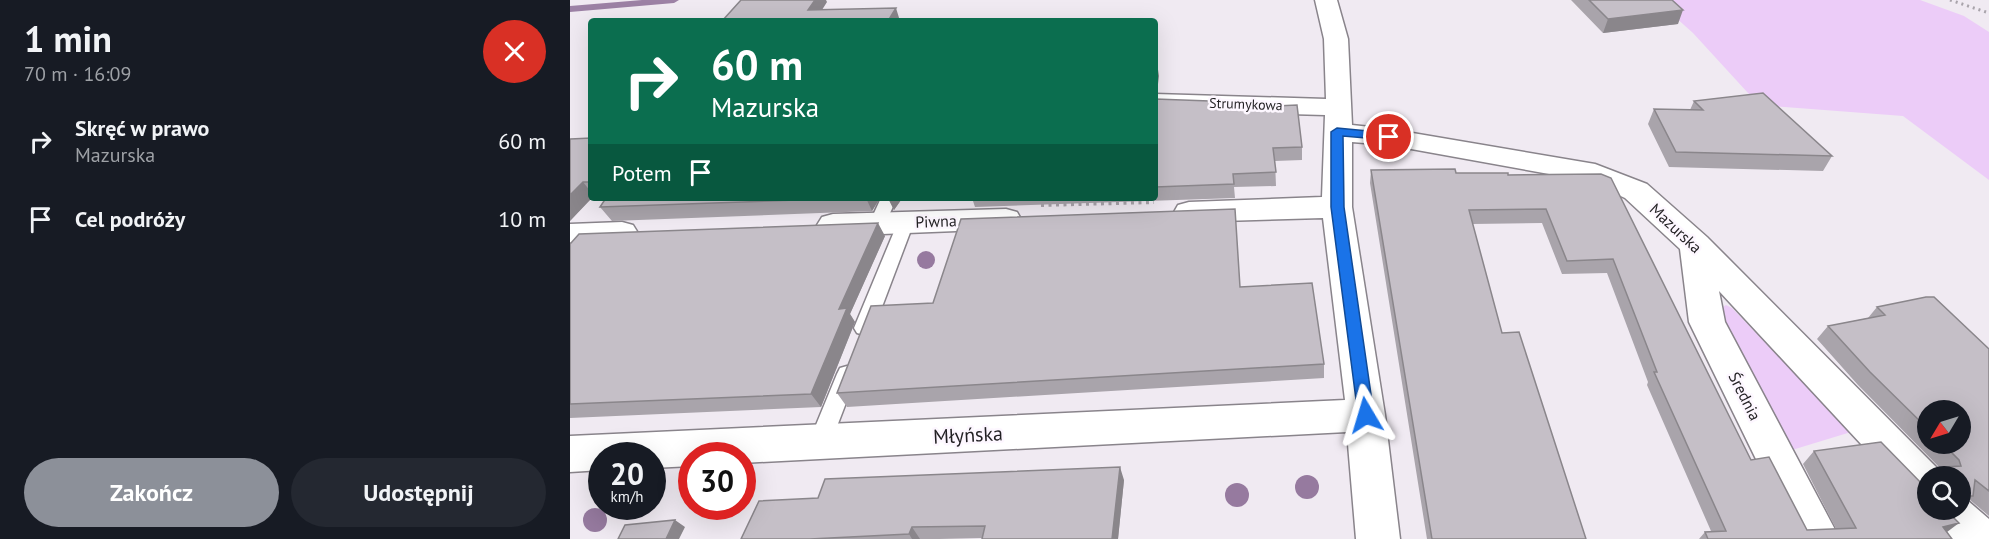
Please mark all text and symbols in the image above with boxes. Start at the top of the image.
text: 1 min [24,15,112,62]
button: close [483,20,546,83]
text: 60 m [711,37,803,92]
icon: right [612,42,690,120]
text: 70 m · 16:09 [24,61,131,87]
text: Mazurska [711,90,819,124]
street label: Strumykowa [1209,94,1283,114]
pin [1363,111,1414,162]
text: Skręć w prawo [75,114,209,142]
icon: arrive [1372,120,1405,153]
icon: right [24,125,57,158]
text: 60 m [498,127,546,155]
text: Mazurska [75,142,155,168]
icon: arrive [684,156,717,189]
text: Potem [612,159,672,187]
street label: Mazurska [1646,199,1706,257]
icon: arrive [24,203,57,236]
text: Cel podróży [75,205,185,233]
text: 10 m [498,205,546,233]
street label: Piwna [915,210,957,232]
street label: Średnia [1724,368,1766,424]
position arrow [1334,383,1398,447]
north arrow [1917,400,1971,454]
map controls [1917,400,1971,520]
street label: Młyńska [932,420,1004,450]
speed limit sign: 30 [678,442,756,520]
text: 20 [610,454,644,493]
button: Zakończ [24,458,279,527]
button: Udostępnij [291,458,546,527]
button: search [1917,466,1971,520]
text: km/h [611,487,643,506]

